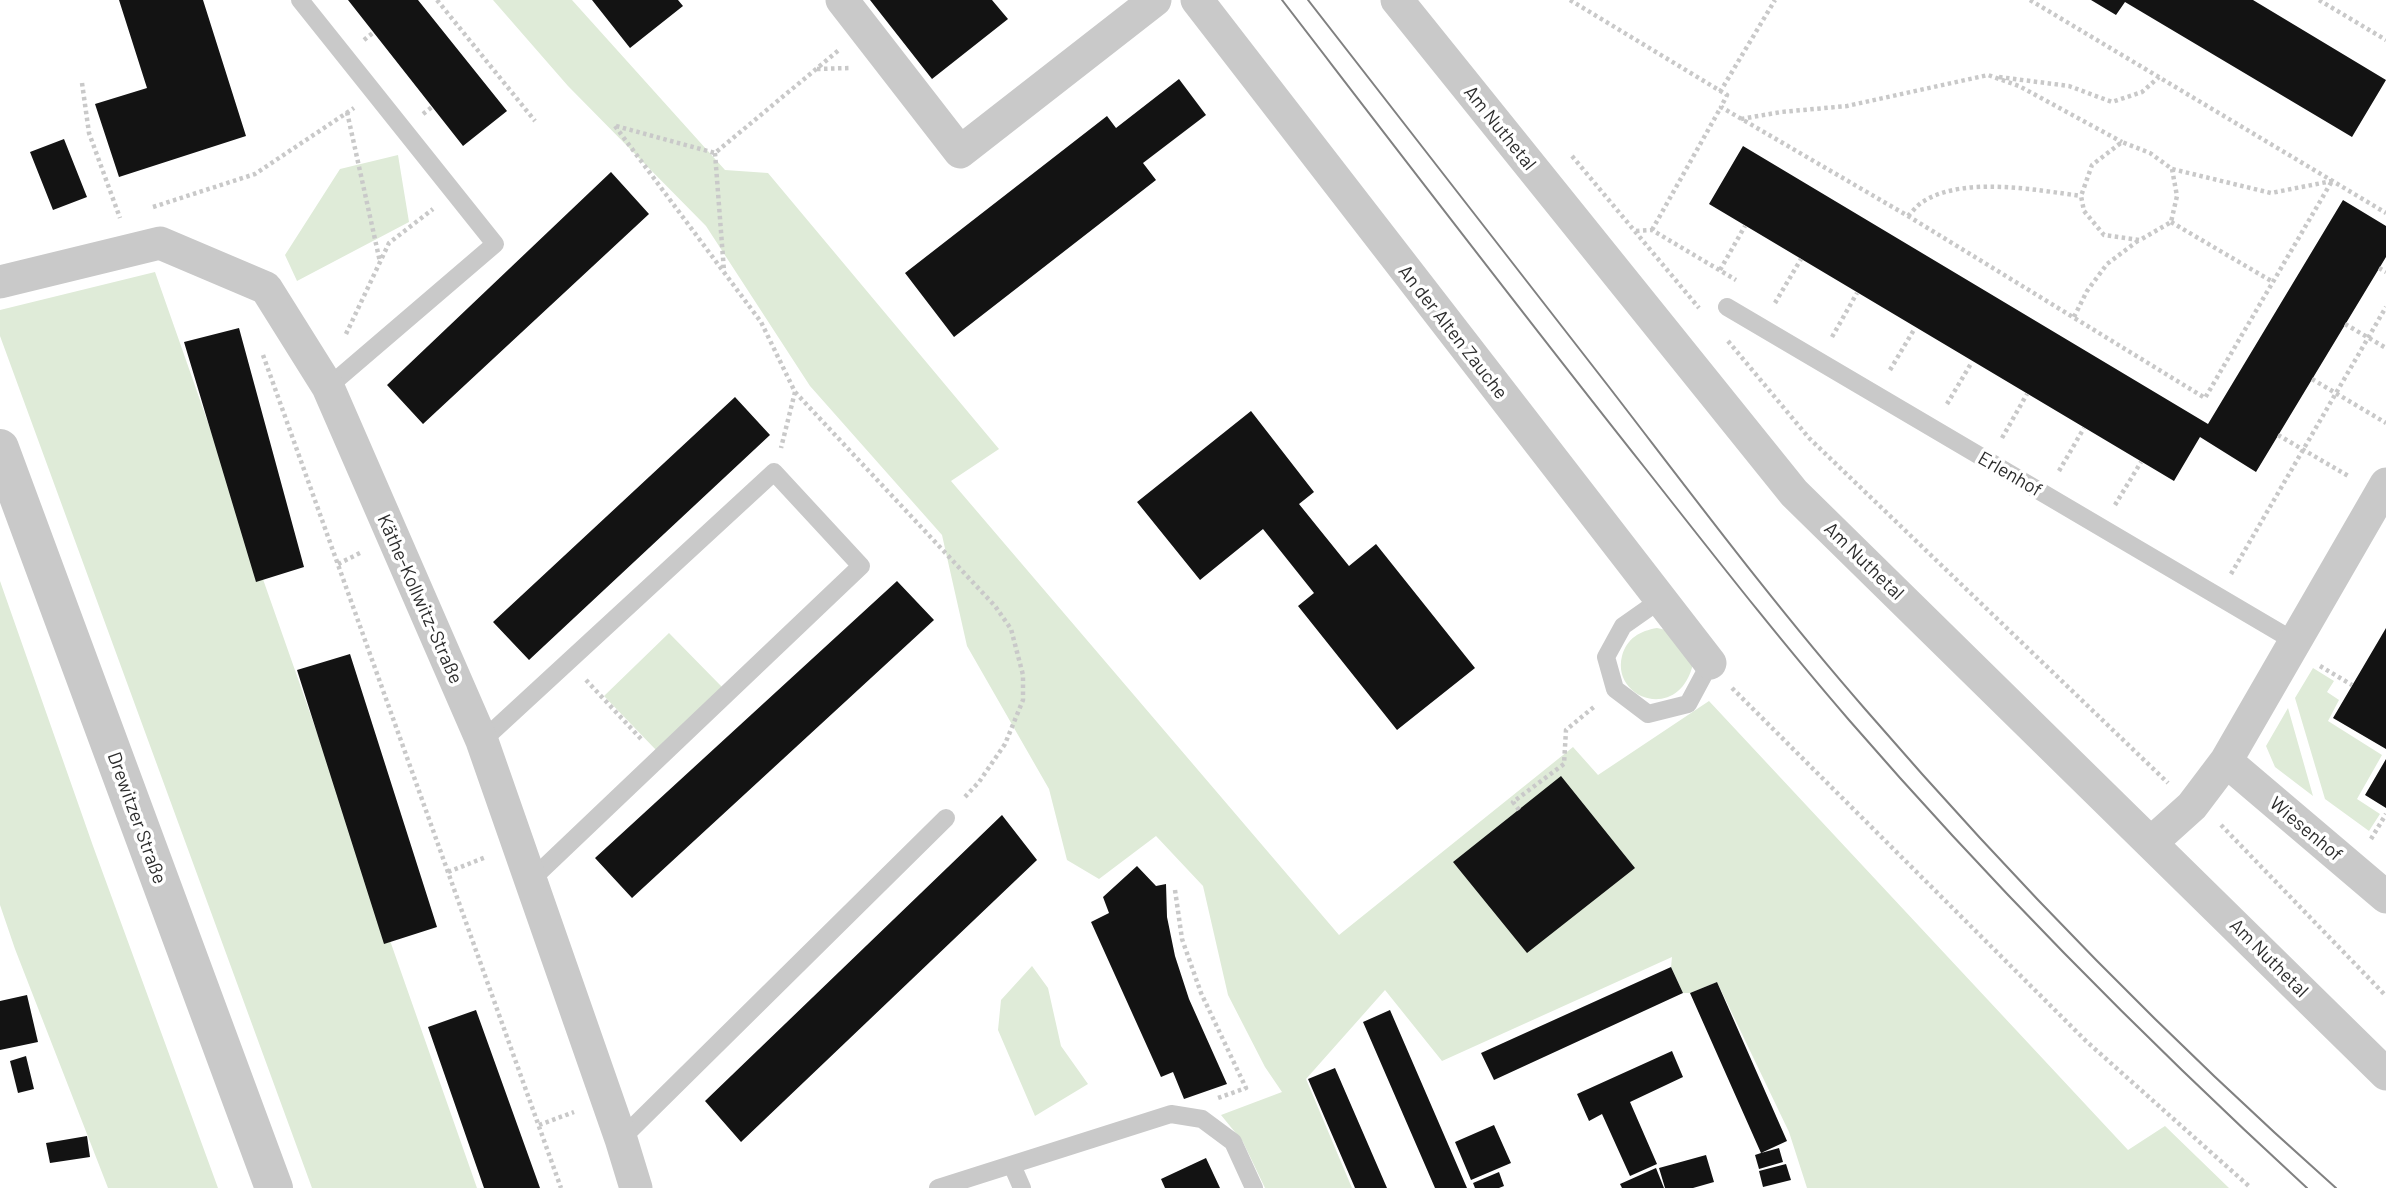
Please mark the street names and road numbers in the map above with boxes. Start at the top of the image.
street label: Am Nuthetal [1459,81,1541,175]
street label: An der Alten Zauche [1394,260,1512,404]
street label: Erlenhof [1974,447,2046,501]
street label: Käthe-Kollwitz-Straße [372,511,468,687]
street label: Am Nuthetal [1819,517,1909,605]
street label: Drewitzer Straße [103,749,171,887]
street label: Wiesenhof [2265,792,2347,866]
street label: Am Nuthetal [2225,914,2313,1002]

